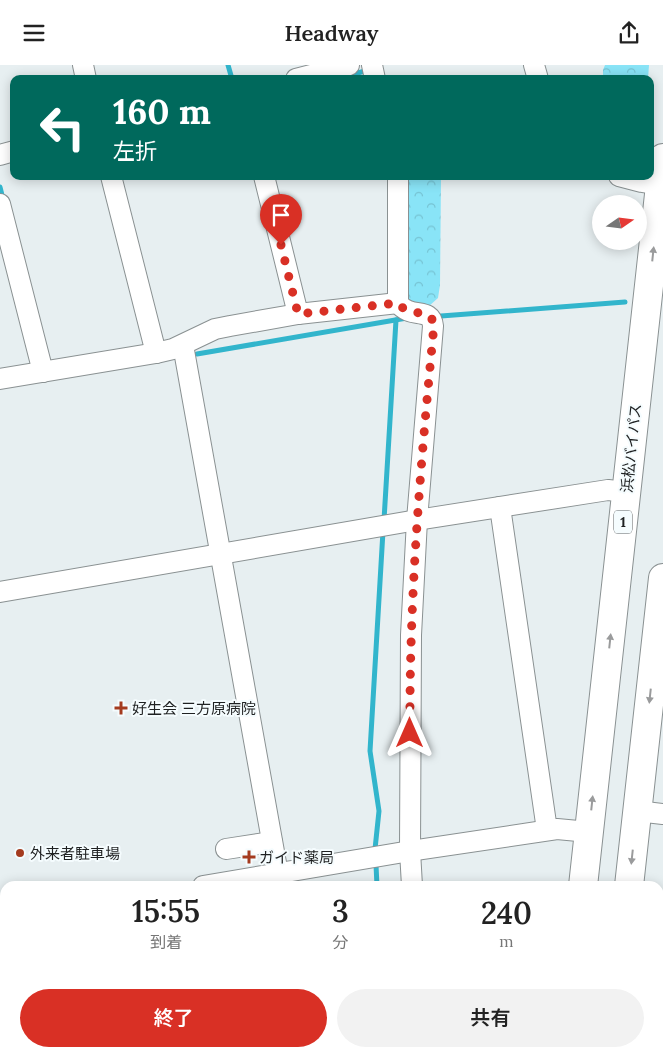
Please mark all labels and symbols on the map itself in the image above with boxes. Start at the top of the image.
pin [260,194,302,245]
north arrow [592,195,648,250]
one-way arrow [649,246,657,262]
street label: 浜松バイパス [617,402,645,494]
road number: 1 [614,511,632,533]
one-way arrow [606,633,614,649]
one-way arrow [646,688,654,704]
place label: 好生会 三方原病院 [132,699,256,718]
marker: 好生会 三方原病院 [114,701,128,715]
position arrow [383,706,435,758]
one-way arrow [588,795,596,811]
place label: 外来者駐車場 [30,844,120,863]
marker: 外来者駐車場 [14,847,26,859]
place label: ガイド薬局 [259,848,334,867]
one-way arrow [628,849,636,865]
marker: ガイド薬局 [243,851,255,863]

